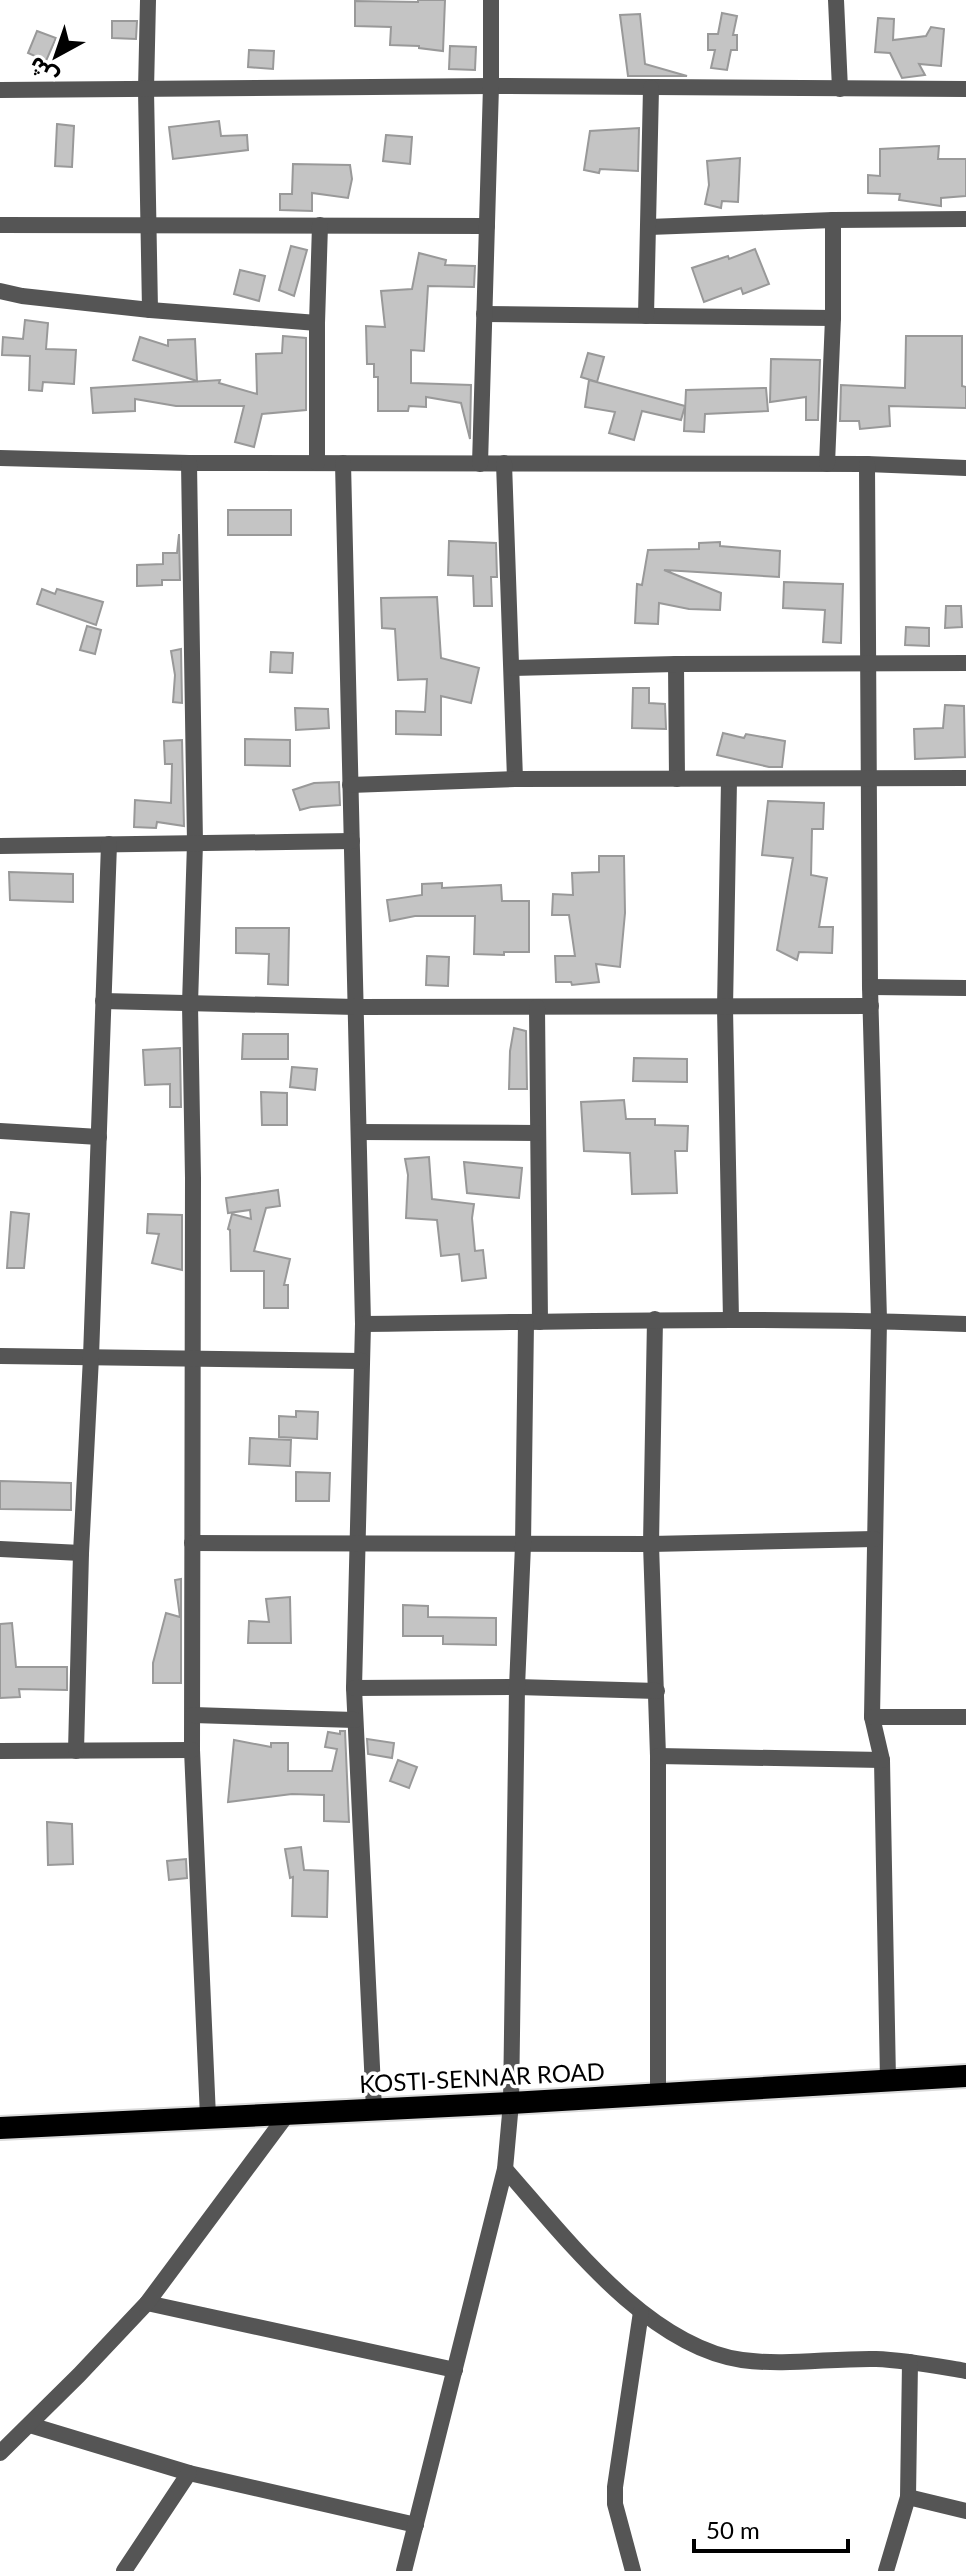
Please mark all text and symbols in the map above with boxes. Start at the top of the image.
north arrow [16,16,96,96]
text: ش [23,52,63,92]
street label: KOSTI-SENNAR ROAD [358,2056,606,2098]
scale bar [694,2503,848,2553]
text: 50 m [706,2515,760,2544]

